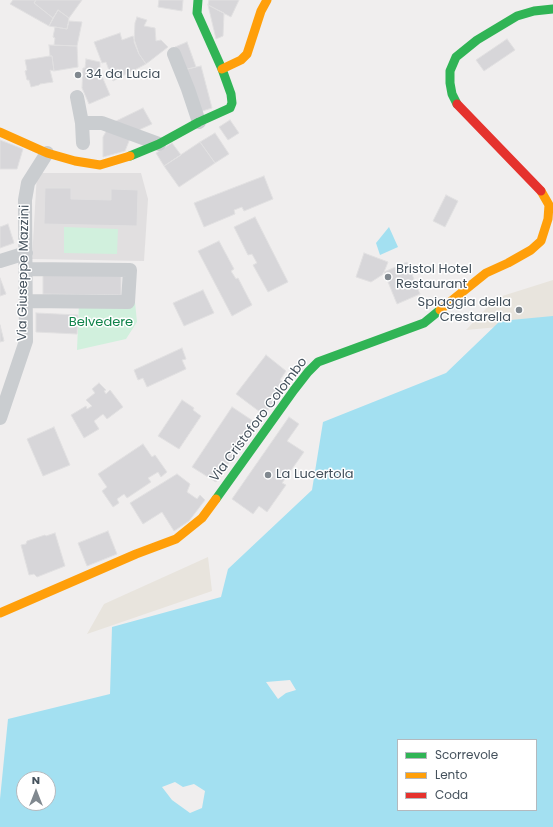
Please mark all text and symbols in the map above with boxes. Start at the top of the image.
place label: 34 da Lucia [86,67,160,83]
marker: 34 da Lucia [73,70,83,80]
street label: Via Giuseppe Mazzini [15,205,33,341]
place label: Bristol Hotel Restaurant [396,262,472,293]
marker: Bristol Hotel Restaurant [383,272,393,282]
place label: Spiaggia della Crestarella [418,295,511,326]
marker: Spiaggia della Crestarella [514,305,524,315]
park label: Belvedere [69,315,133,331]
street label: Via Cristoforo Colombo [207,355,311,485]
place label: La Lucertola [276,467,354,483]
marker: La Lucertola [263,470,273,480]
legend [397,739,537,811]
text: Scorrevole [435,746,498,763]
text: Lento [435,766,467,783]
north arrow [16,771,56,811]
text: N [32,772,40,788]
text: Coda [435,786,468,803]

